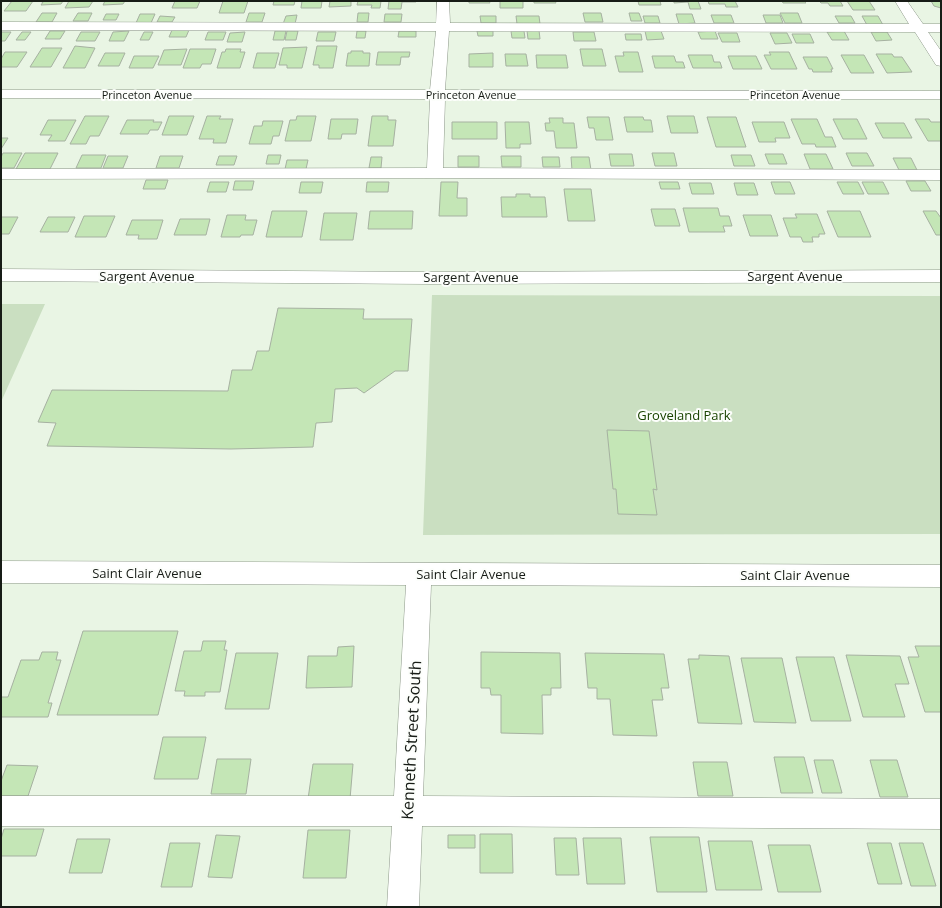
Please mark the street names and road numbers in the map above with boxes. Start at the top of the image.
street label: Princeton Avenue [102,87,192,102]
street label: Princeton Avenue [426,87,516,102]
street label: Princeton Avenue [750,87,840,102]
street label: Sargent Avenue [99,267,195,285]
street label: Sargent Avenue [747,267,843,285]
street label: Sargent Avenue [423,268,519,286]
street label: Saint Clair Avenue [92,564,202,582]
street label: Saint Clair Avenue [416,565,526,583]
street label: Saint Clair Avenue [740,566,850,584]
street label: Kenneth Street South [396,660,426,820]

